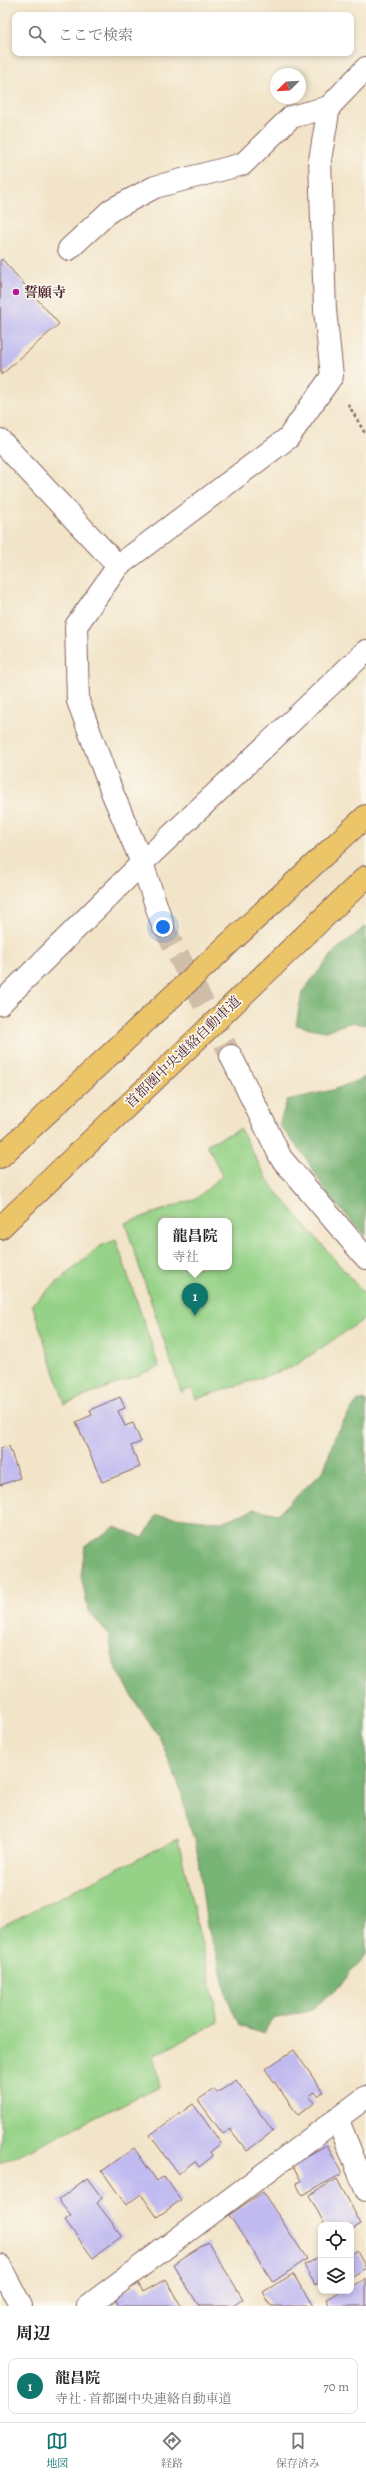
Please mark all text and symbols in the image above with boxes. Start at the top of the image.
search box [12,12,354,56]
icon: search [26,23,48,45]
text: ここで検索 [58,25,133,45]
north arrow [270,68,306,104]
place label: 誓願寺 [24,283,66,302]
marker: 誓願寺 [11,287,21,297]
your location [153,917,173,937]
street label: 首都圏中央連絡自動車道 [121,992,245,1112]
popup [158,1218,232,1270]
text: 龍昌院 [172,1226,218,1246]
text: 寺社 [172,1248,199,1265]
pin: 1 [182,1283,208,1316]
map controls [318,2222,354,2294]
button: locate [318,2222,354,2258]
button: layers [318,2258,354,2294]
text: 周辺 [16,2322,50,2345]
text: 龍昌院 [55,2368,100,2388]
text: 1 [28,2378,32,2395]
text: 70 m [323,2378,349,2395]
text: 寺社 · 首都圏中央連絡自動車道 [55,2390,232,2407]
tab: 地図 [46,2430,68,2471]
tab: 経路 [161,2430,183,2471]
tab: 保存済み [276,2430,320,2471]

